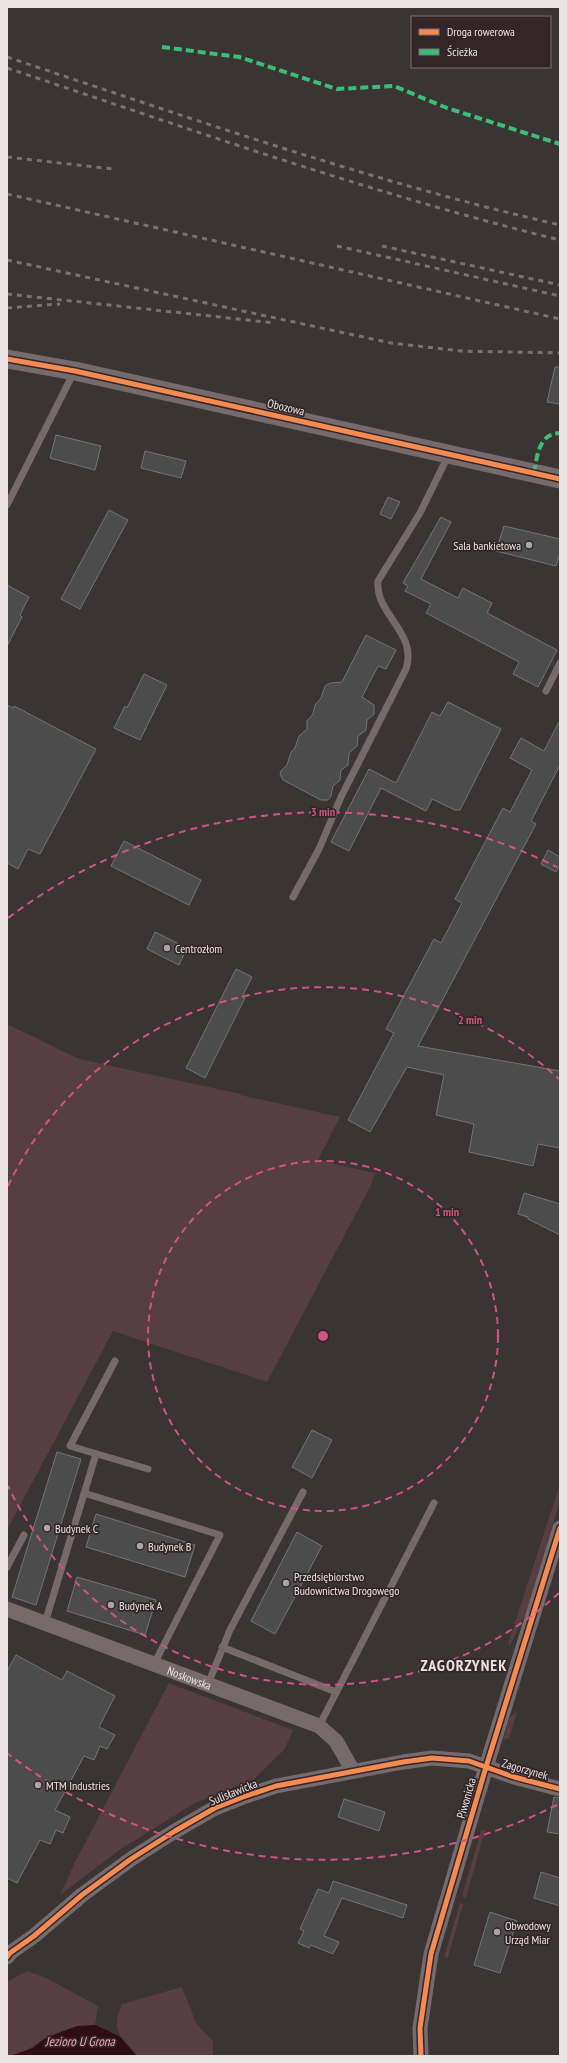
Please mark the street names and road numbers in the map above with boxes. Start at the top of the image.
street label: Obozowa [266,395,306,419]
street label: Noskowska [165,1662,214,1693]
street label: Zagorzynek [500,1755,550,1783]
street label: Sulisławicka [207,1775,260,1808]
street label: Piwonicka [453,1776,479,1820]

